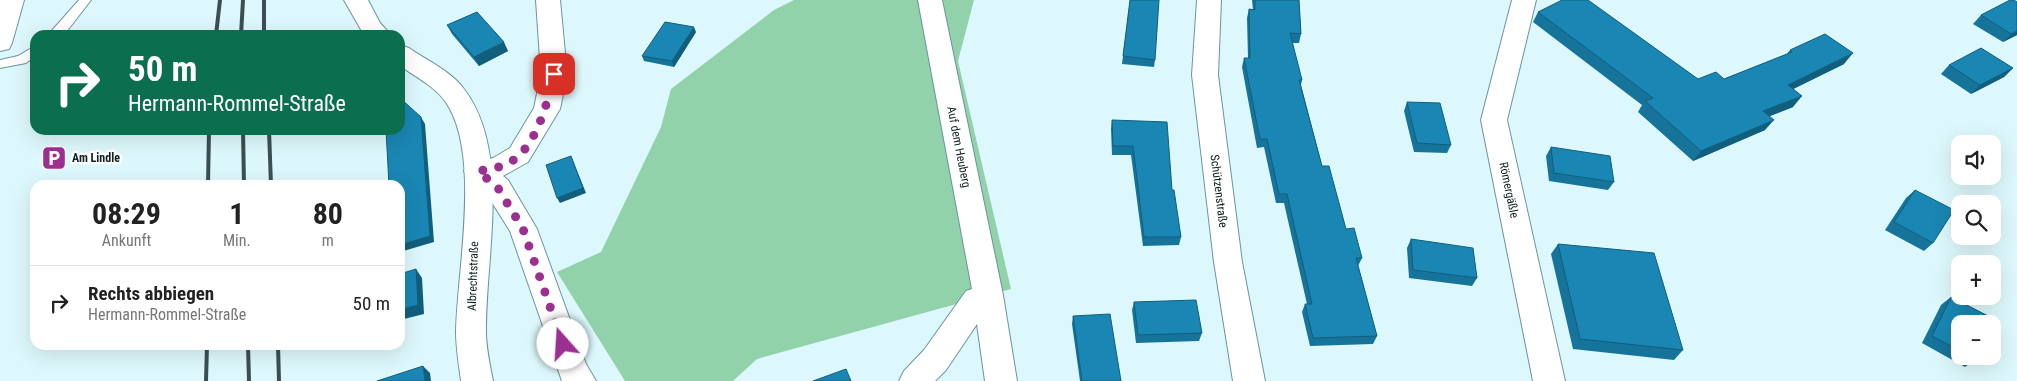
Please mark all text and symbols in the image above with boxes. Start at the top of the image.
text: 50 m [128,49,197,90]
icon: right [45,50,110,115]
pin [533,53,575,95]
icon: arrive [540,60,568,88]
text: Hermann-Rommel-Straße [128,91,346,116]
street label: Auf dem Heuberg [944,105,974,189]
map controls [1951,135,2001,365]
button: sound [1951,135,2001,185]
parking icon: Am Lindle [41,145,67,171]
place label: Am Lindle [72,151,120,165]
street label: Schützenstraße [1208,154,1230,229]
street label: Römergäßle [1496,161,1522,220]
button: search [1951,195,2001,245]
text: 08:29 [92,196,161,231]
text: 1 [229,196,244,231]
text: 80 [313,196,343,231]
text: Ankunft [102,231,151,250]
text: Min. [223,231,251,250]
text: m [322,231,334,250]
street label: Albrechtstraße [465,241,481,311]
button: + [1951,255,2001,305]
text: Rechts abbiegen [88,282,214,305]
icon: right [45,289,73,317]
text: 50 m [353,292,390,315]
text: Hermann-Rommel-Straße [88,305,246,324]
button: − [1951,315,2001,365]
position arrow [536,317,588,369]

